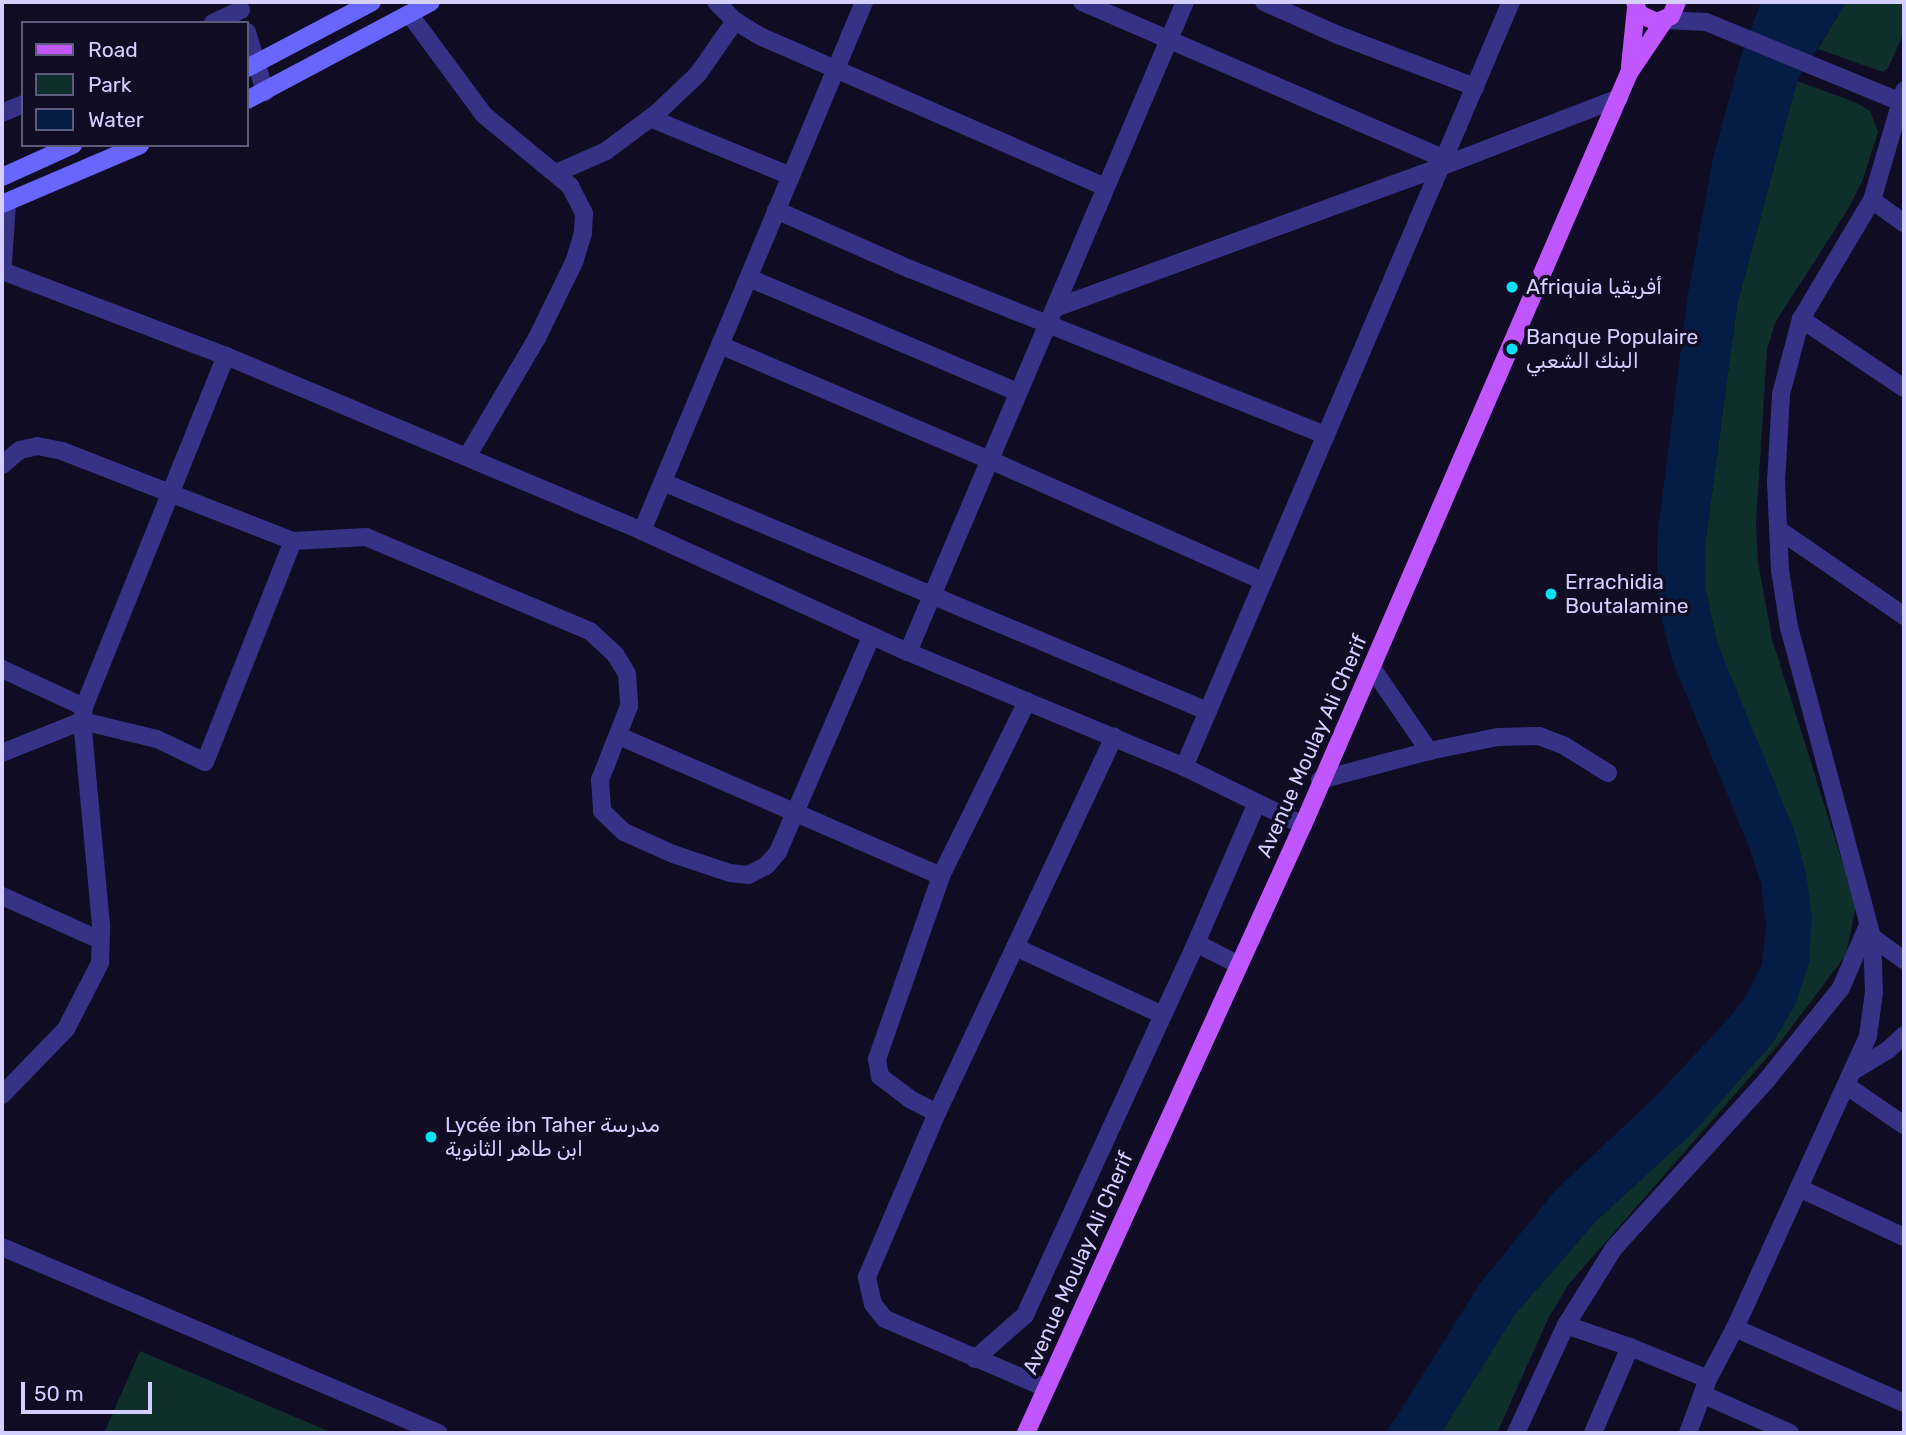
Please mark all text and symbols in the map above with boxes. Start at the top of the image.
legend [21,21,248,147]
text: Road [88,37,138,62]
text: Park [88,72,132,97]
text: Water [88,107,144,132]
place label: Afriquia أفريقيا [1526,274,1662,300]
marker: Afriquia أفريقيا [1504,279,1520,295]
place label: Banque Populaire البنك الشعبي [1526,324,1698,374]
marker: Banque Populaire البنك الشعبي [1504,341,1520,357]
place label: Errachidia Boutalamine [1565,569,1688,619]
marker: Errachidia Boutalamine [1543,586,1559,602]
street label: Avenue Moulay Ali Cherif [1251,630,1373,862]
place label: Lycée ibn Taher مدرسة ابن طاهر الثانوية [445,1112,661,1162]
marker: Lycée ibn Taher مدرسة ابن طاهر الثانوية [423,1129,439,1145]
street label: Avenue Moulay Ali Cherif [1017,1147,1139,1379]
scale bar [24,1368,156,1412]
text: 50 m [34,1381,84,1406]

